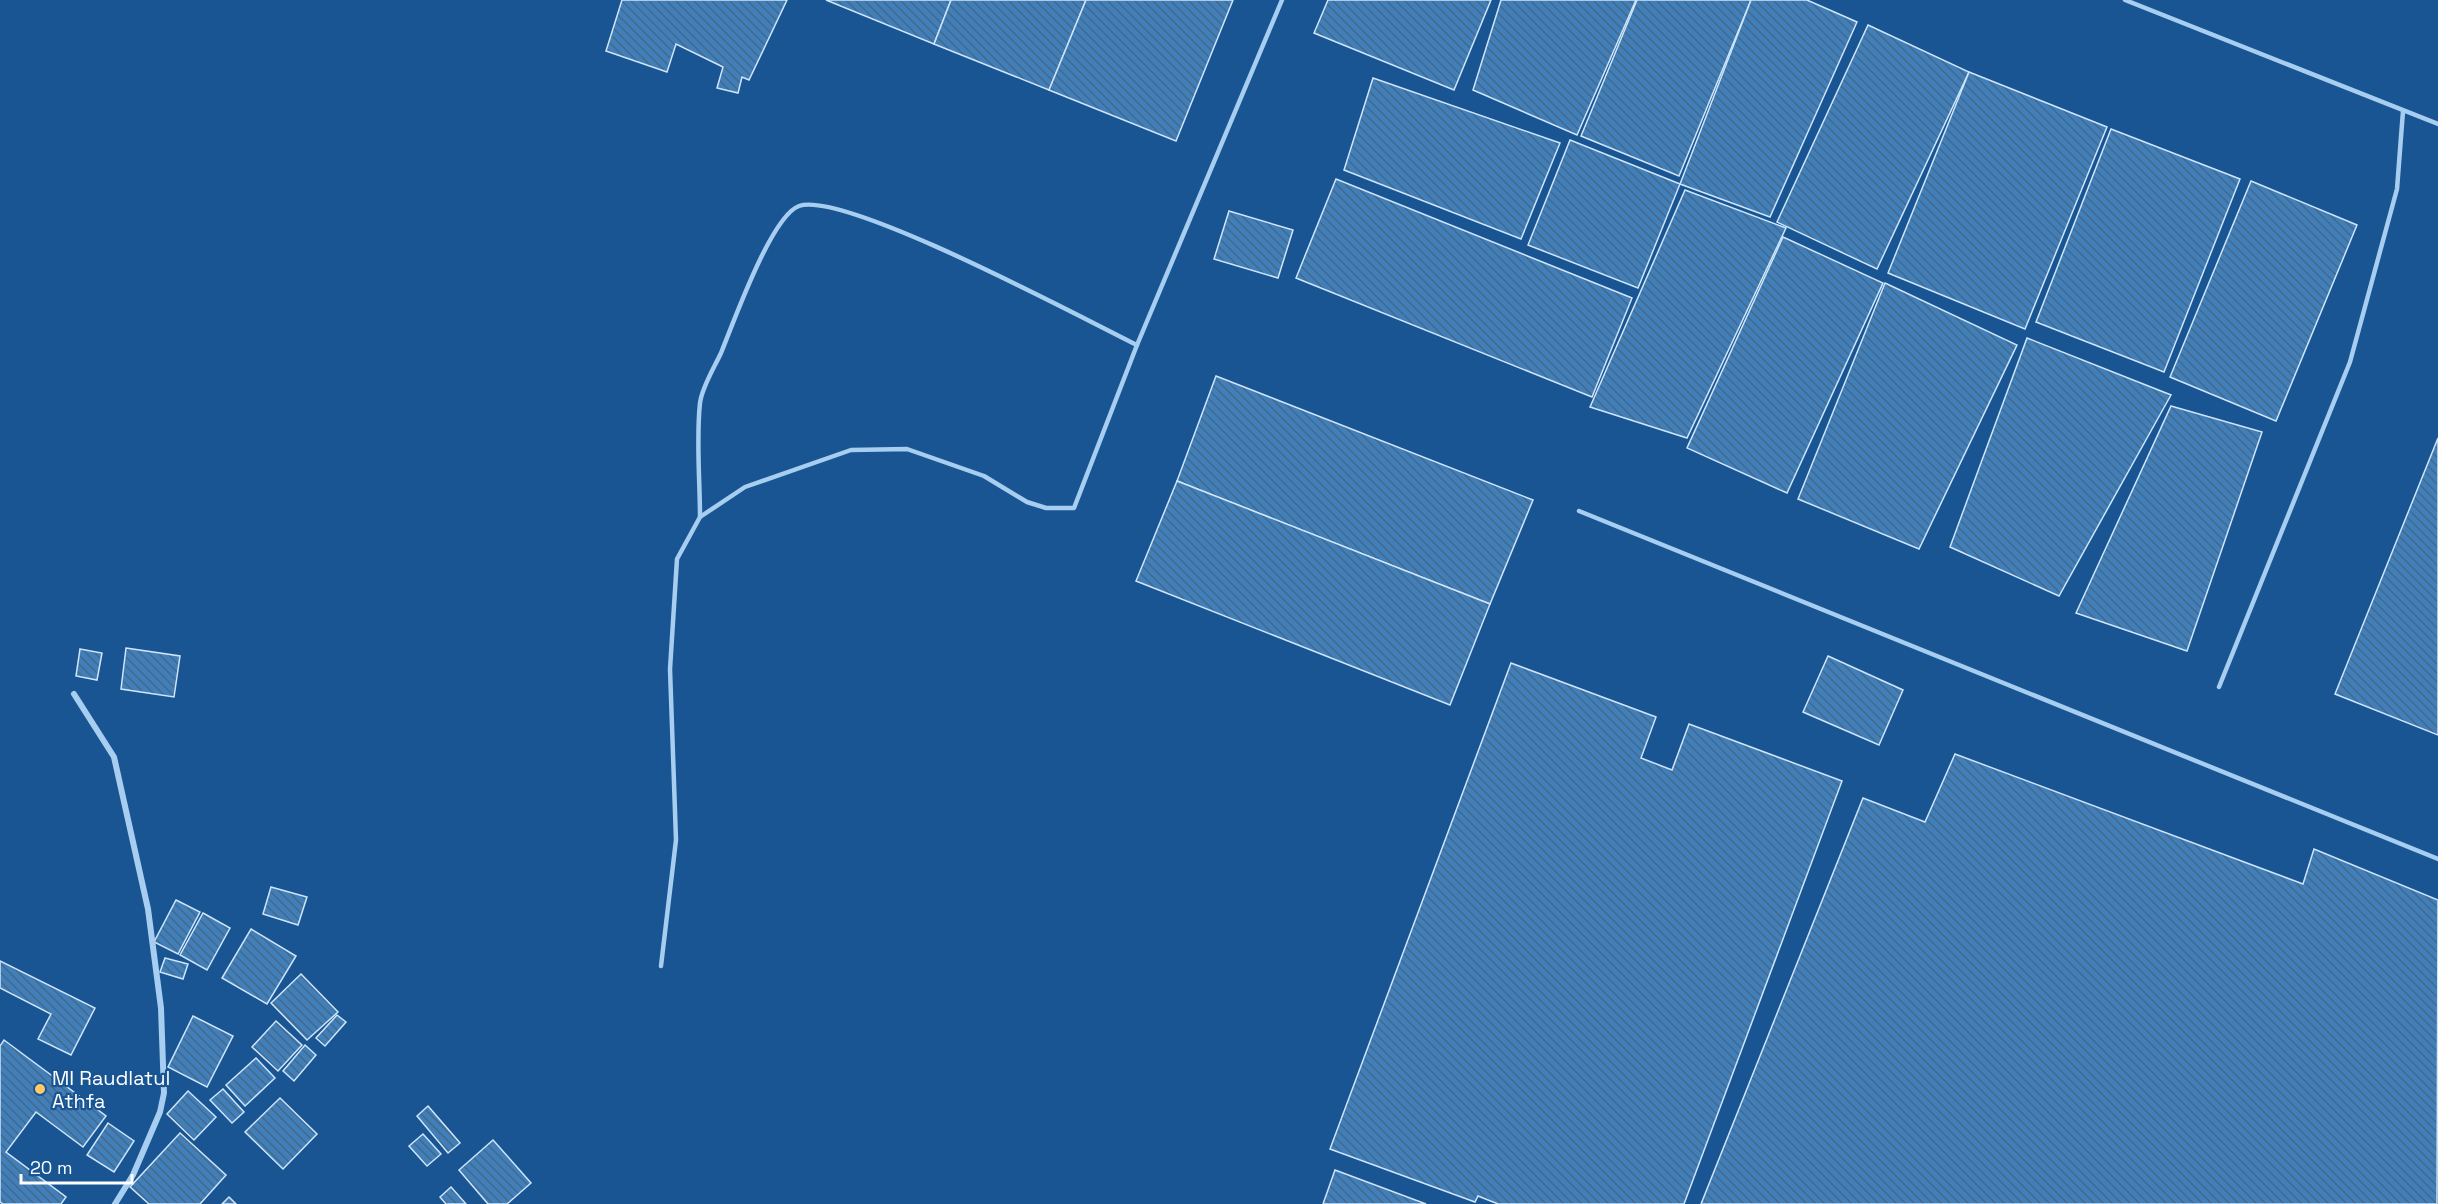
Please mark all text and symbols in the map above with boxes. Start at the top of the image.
place label: MI Raudlatul Athfa [52,1065,170,1114]
marker: MI Raudlatul Athfa [33,1082,47,1096]
scale bar [21,1147,132,1185]
text: 20 m [30,1156,73,1179]

